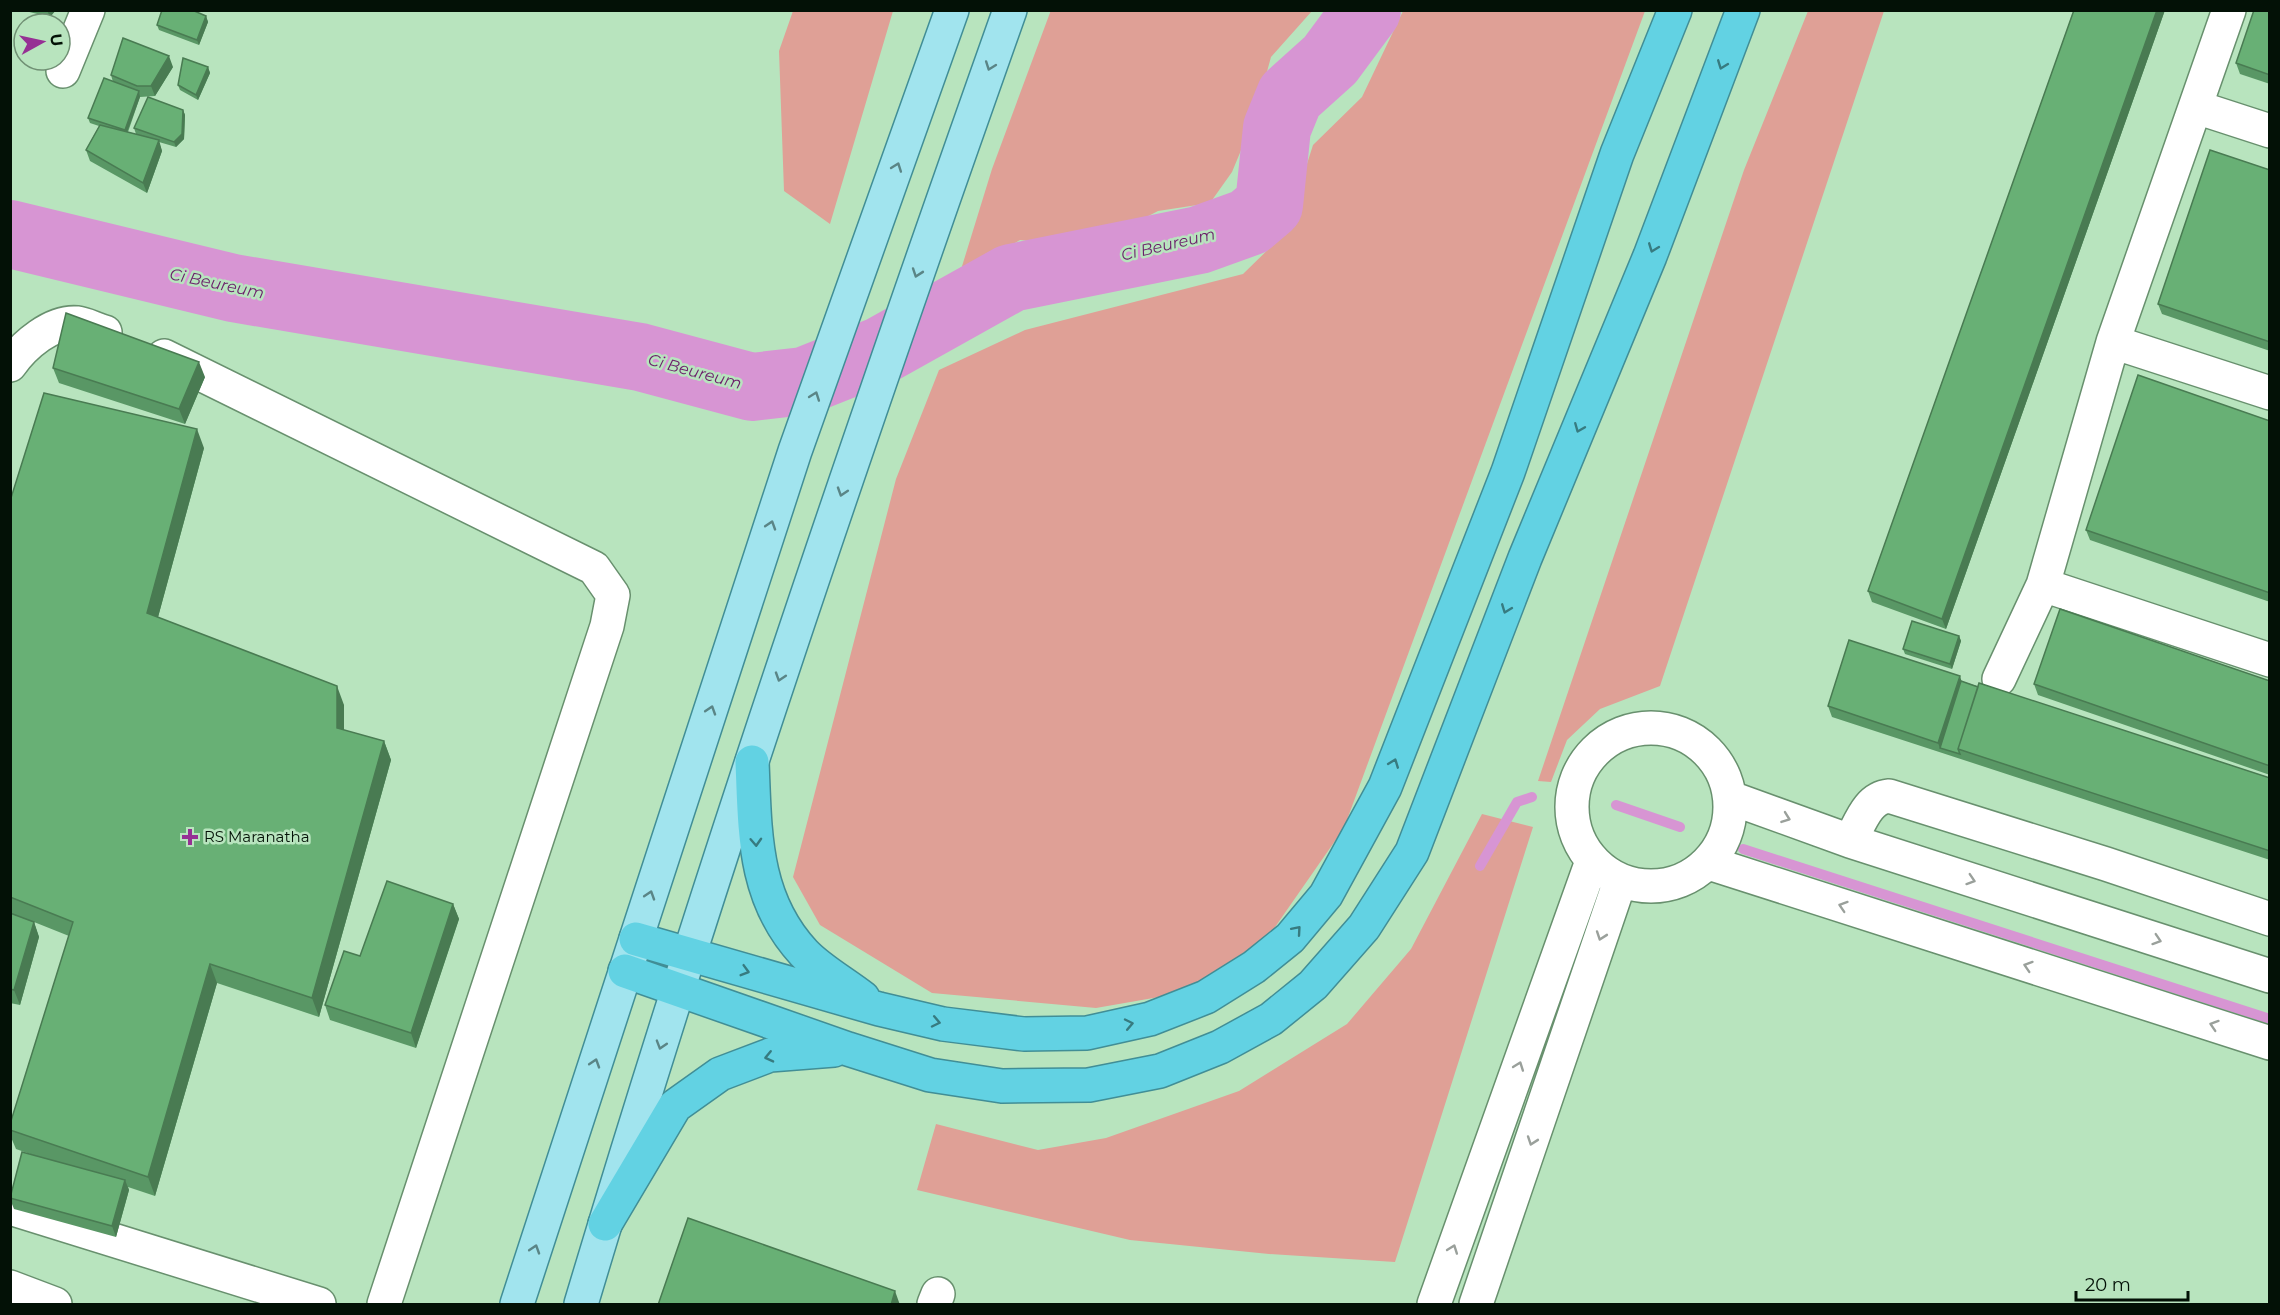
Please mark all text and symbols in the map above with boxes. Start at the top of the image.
north arrow [12,12,72,72]
text: U [46,32,67,48]
one-way arrow [1717,59,1729,70]
one-way arrow [984,60,997,71]
one-way arrow [889,162,902,173]
water label: Ci Beureum [1119,224,1217,265]
one-way arrow [1648,241,1660,252]
water label: Ci Beureum [168,264,266,303]
one-way arrow [911,267,924,278]
water label: Ci Beureum [646,350,744,393]
one-way arrow [807,391,820,402]
one-way arrow [1574,422,1586,433]
one-way arrow [836,486,849,497]
one-way arrow [764,520,776,531]
one-way arrow [1501,602,1513,613]
one-way arrow [775,671,788,682]
one-way arrow [703,705,716,716]
one-way arrow [1387,758,1400,768]
one-way arrow [1780,810,1791,823]
place label: RS Maranatha [204,827,310,846]
marker: RS Maranatha [181,828,199,846]
one-way arrow [749,837,762,846]
one-way arrow [1965,873,1976,885]
one-way arrow [643,890,655,901]
one-way arrow [1838,901,1849,913]
one-way arrow [1289,926,1300,937]
one-way arrow [1596,930,1608,941]
one-way arrow [2151,933,2162,945]
one-way arrow [2023,960,2034,973]
one-way arrow [739,964,750,976]
one-way arrow [931,1015,941,1028]
one-way arrow [1124,1018,1134,1031]
one-way arrow [2209,1020,2220,1033]
one-way arrow [656,1039,668,1050]
one-way arrow [764,1050,774,1063]
one-way arrow [588,1058,600,1069]
one-way arrow [1511,1061,1524,1072]
one-way arrow [1526,1135,1539,1146]
one-way arrow [527,1244,540,1255]
one-way arrow [1446,1245,1459,1255]
scale bar [2076,1264,2188,1302]
text: 20 m [2085,1274,2131,1296]

